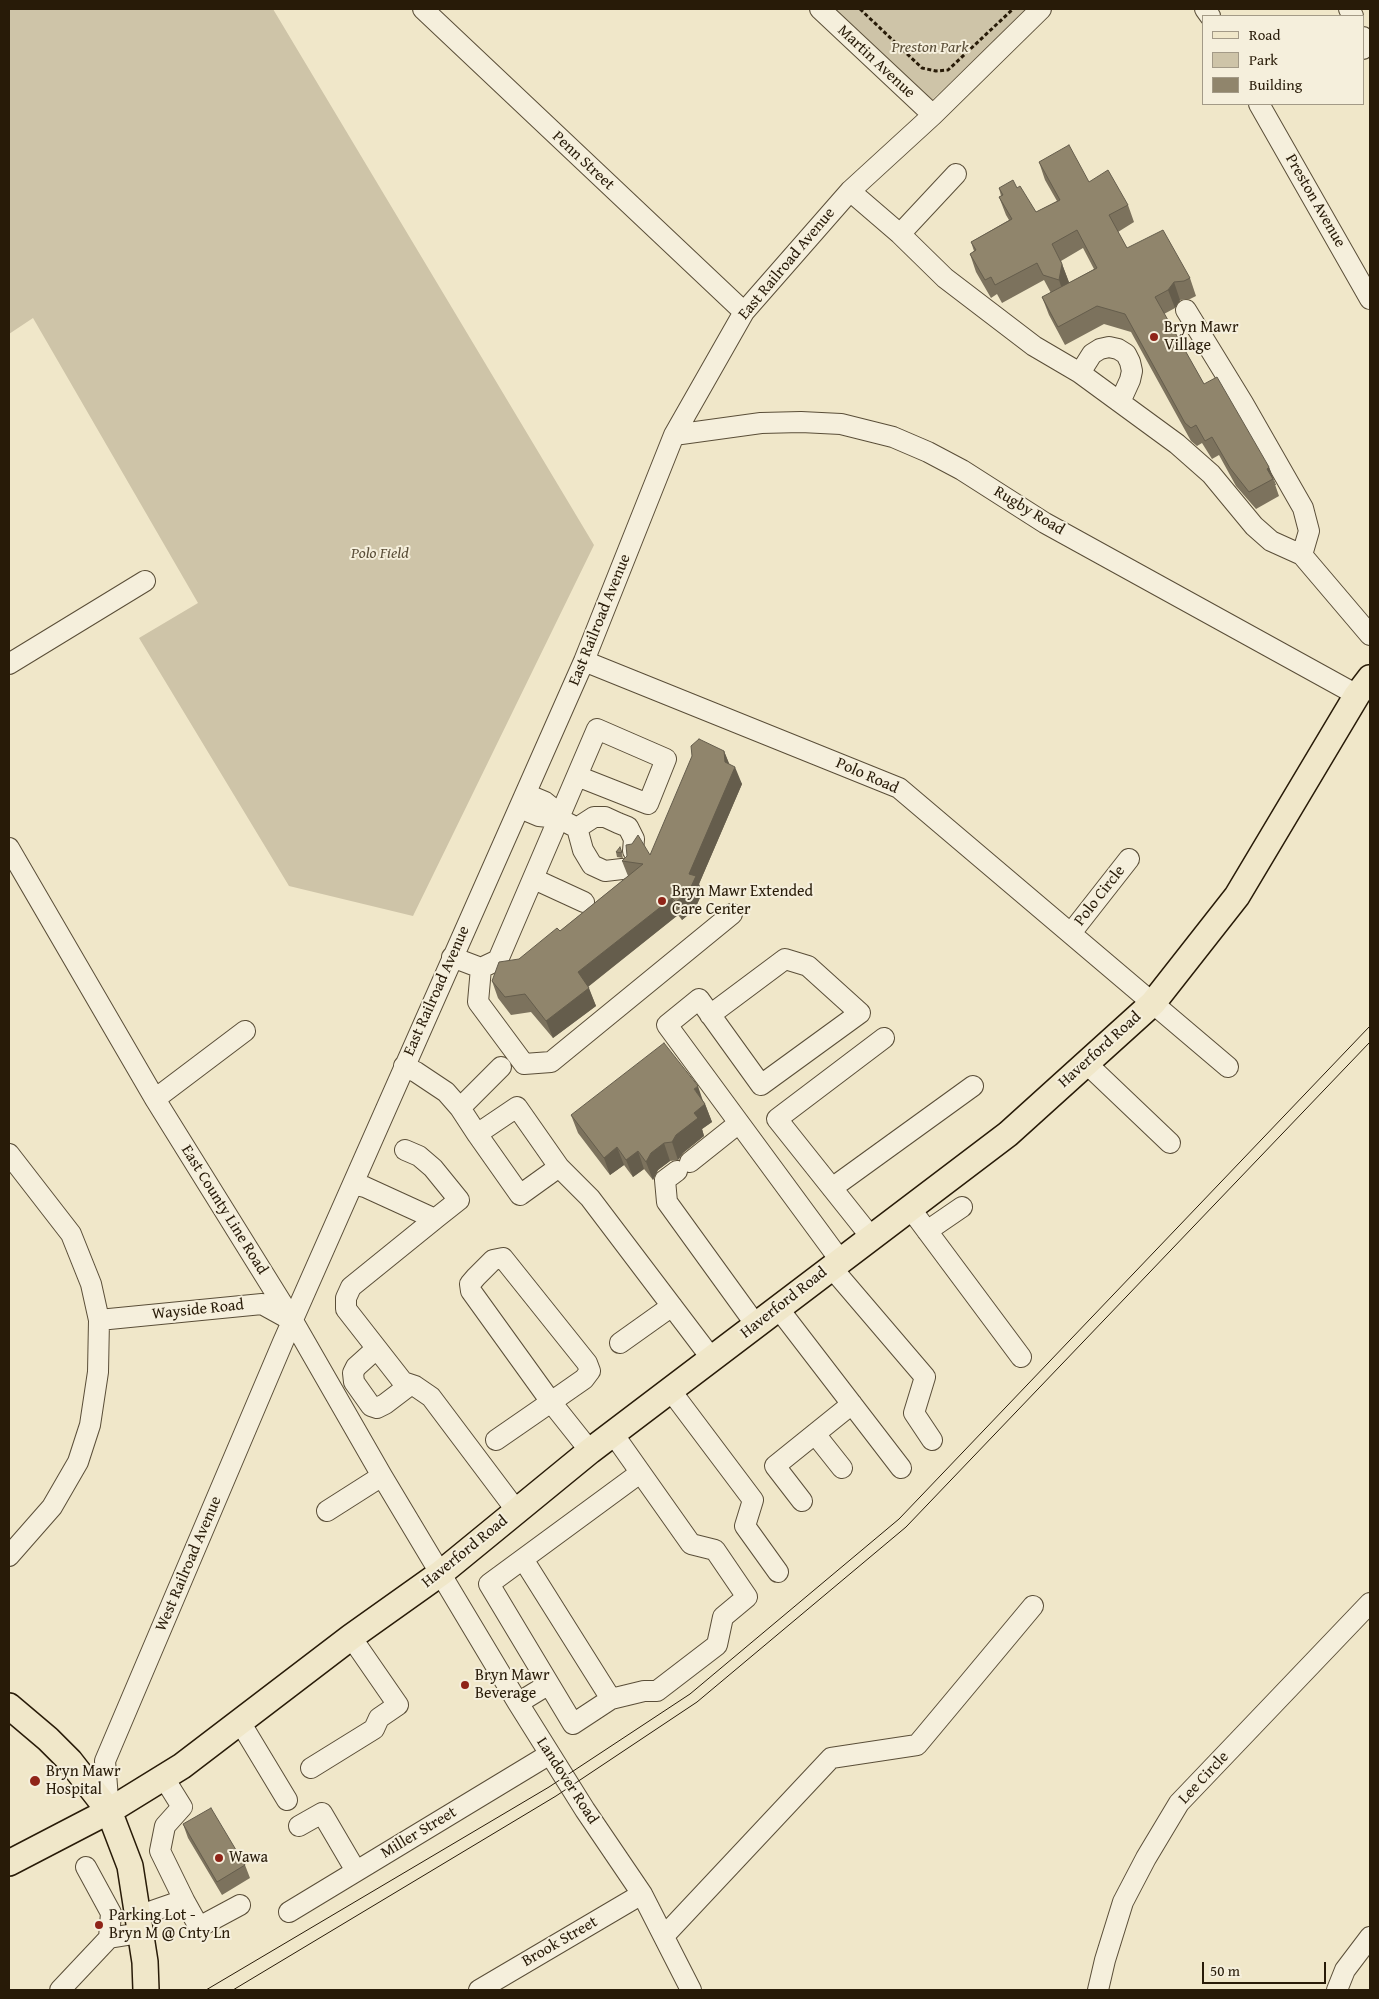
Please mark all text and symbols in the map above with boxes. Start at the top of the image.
legend [1202,15,1364,105]
street label: Martin Avenue [833,21,919,103]
text: Road [1249,24,1280,45]
park label: Preston Park [891,38,969,58]
text: Park [1249,49,1278,70]
text: Building [1249,74,1302,95]
street label: Penn Street [548,127,618,195]
street label: Preston Avenue [1281,151,1349,251]
street label: East Railroad Avenue [735,204,839,324]
place label: Bryn Mawr Village [1164,318,1239,356]
marker: Bryn Mawr Village [1148,331,1160,343]
street label: Rugby Road [990,482,1068,540]
park label: Polo Field [351,544,409,564]
street label: East Railroad Avenue [565,551,635,689]
street label: Polo Road [833,754,901,798]
street label: Polo Circle [1070,862,1130,930]
place label: Bryn Mawr Extended Care Center [672,882,813,920]
marker: Bryn Mawr Extended Care Center [656,895,668,907]
street label: East Railroad Avenue [400,923,474,1059]
street label: Haverford Road [1055,1008,1145,1092]
street label: East County Line Road [176,1142,272,1278]
street label: Haverford Road [737,1263,831,1343]
street label: Wayside Road [151,1296,245,1324]
street label: West Railroad Avenue [152,1493,226,1635]
street label: Haverford Road [418,1512,512,1592]
place label: Bryn Mawr Beverage [475,1666,550,1704]
marker: Bryn Mawr Beverage [459,1679,471,1691]
street label: Landover Road [532,1734,602,1828]
street label: Lee Circle [1175,1748,1233,1808]
place label: Bryn Mawr Hospital [46,1762,121,1800]
marker: Bryn Mawr Hospital [28,1774,42,1788]
street label: Miller Street [378,1803,460,1863]
place label: Wawa [229,1848,268,1868]
marker: Wawa [213,1852,225,1864]
place label: Parking Lot - Bryn M @ Cnty Ln [109,1906,230,1944]
street label: Brook Street [519,1913,601,1971]
marker: Parking Lot - Bryn M @ Cnty Ln [93,1919,105,1931]
scale bar [1204,1952,1328,1984]
text: 50 m [1210,1960,1240,1981]

